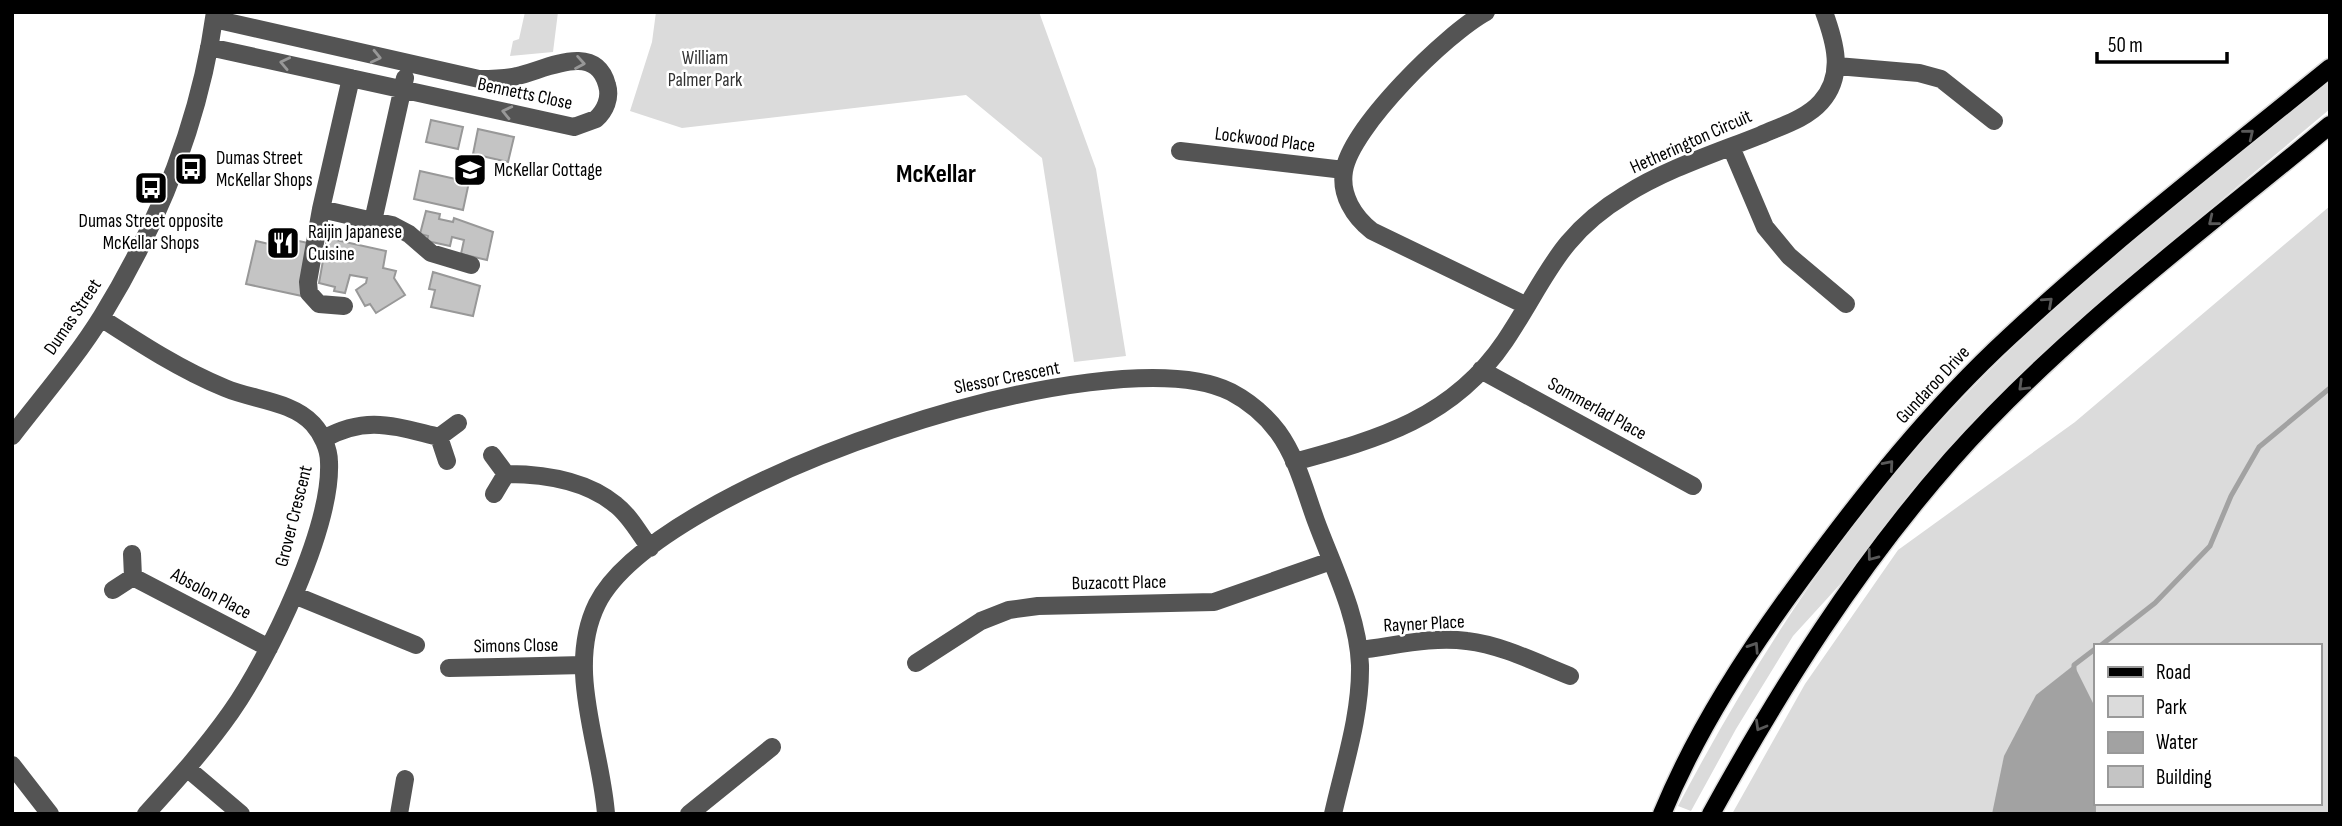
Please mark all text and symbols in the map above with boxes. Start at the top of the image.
scale bar [2097,21,2226,65]
text: 50 m [2108,33,2143,58]
park label: William Palmer Park [668,47,743,92]
one-way arrow [370,49,382,63]
one-way arrow [574,55,586,70]
one-way arrow [279,57,291,72]
street label: Bennetts Close [476,73,574,115]
street label: Hetherington Circuit [1627,105,1756,179]
one-way arrow [502,106,514,120]
street label: Lockwood Place [1214,122,1316,158]
one-way arrow [2240,130,2253,142]
place label: Dumas Street McKellar Shops [216,147,313,192]
bus stop icon: Dumas Street McKellar Shops [172,150,210,188]
school or university icon: McKellar Cottage [451,151,489,189]
place label: McKellar Cottage [494,159,603,182]
district label: McKellar [896,159,976,190]
bus stop icon: Dumas Street opposite McKellar Shops [132,169,170,207]
place label: Dumas Street opposite McKellar Shops [79,210,223,255]
one-way arrow [2209,212,2221,225]
place label: Raijin Japanese Cuisine [308,221,402,266]
restaurant icon: Raijin Japanese Cuisine [264,224,302,262]
street label: Dumas Street [39,274,107,359]
one-way arrow [2040,298,2053,310]
street label: Gundaroo Drive [1891,341,1975,429]
street label: Slessor Crescent [952,356,1062,400]
street label: Sommerlad Place [1544,372,1650,446]
one-way arrow [2018,378,2031,391]
one-way arrow [1881,460,1893,473]
street label: Grover Crescent [270,463,318,569]
one-way arrow [1868,548,1881,561]
street label: Absolon Place [166,563,255,625]
street label: Buzacott Place [1072,571,1166,595]
street label: Rayner Place [1383,610,1465,638]
street label: Simons Close [473,634,559,658]
one-way arrow [1746,642,1759,655]
legend [2094,644,2321,805]
text: Road [2156,660,2191,685]
text: Park [2156,695,2187,720]
one-way arrow [1755,719,1768,732]
text: Water [2156,730,2198,755]
text: Building [2156,765,2212,790]

